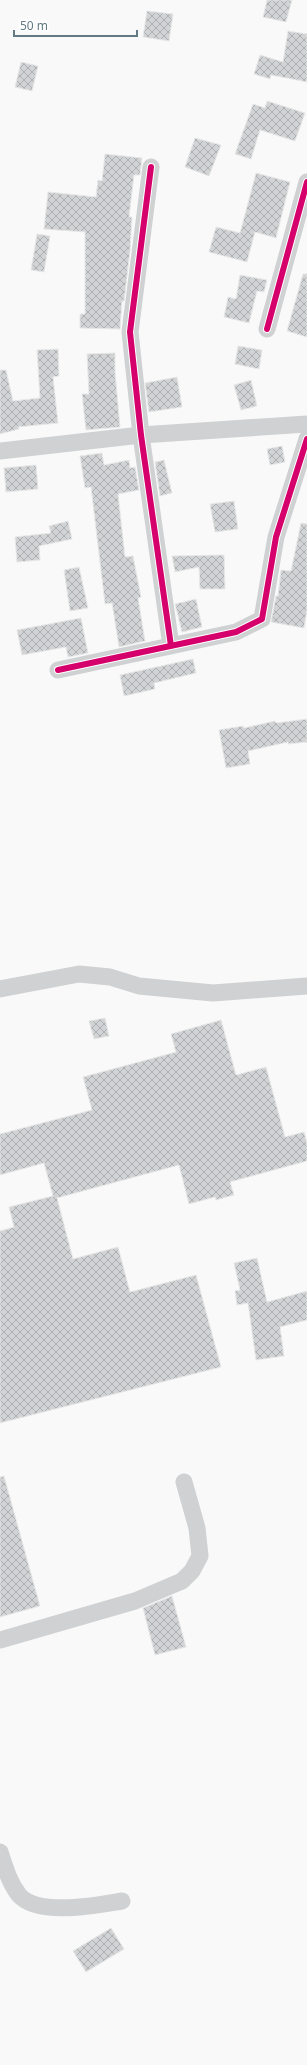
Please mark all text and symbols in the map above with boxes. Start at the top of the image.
scale bar [14,12,137,38]
text: 50 m [20,17,48,34]

